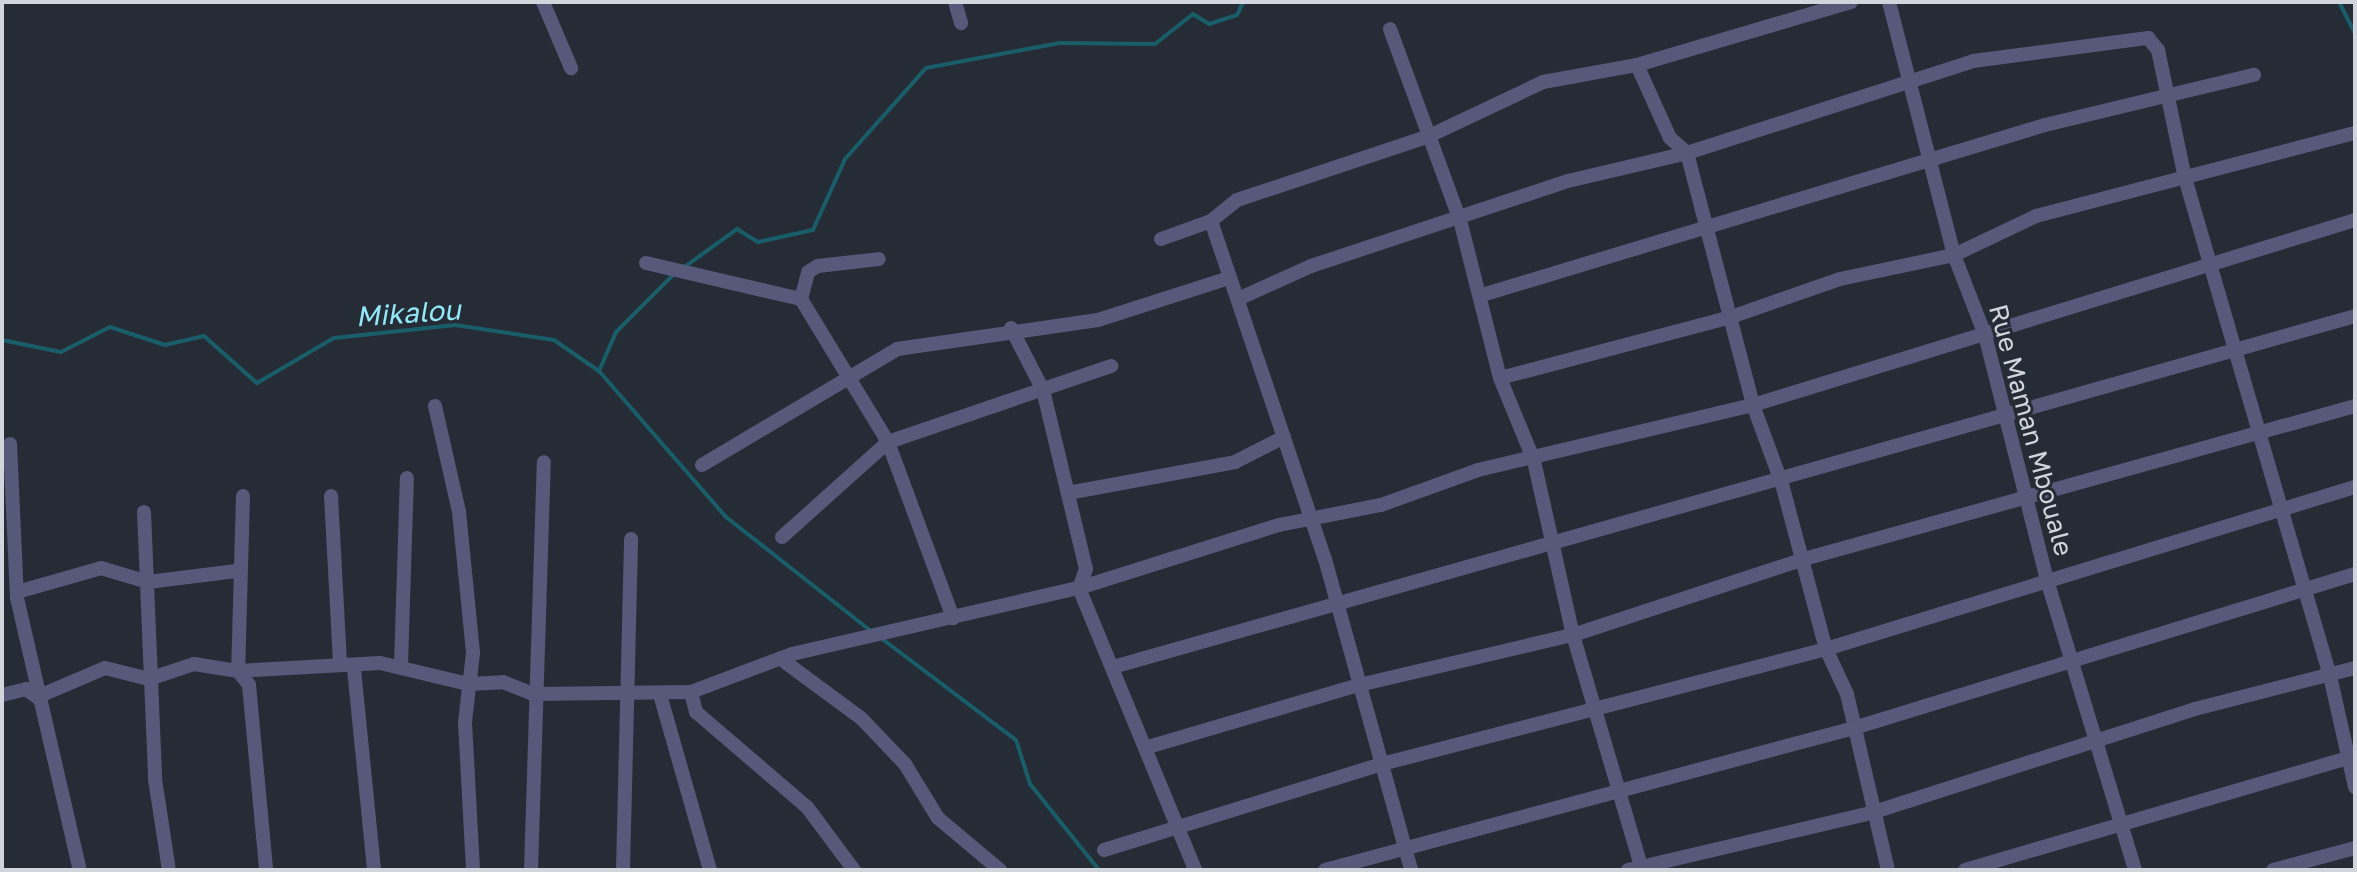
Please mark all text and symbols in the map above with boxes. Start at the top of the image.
water label: Mikalou [354,293,462,333]
street label: Rue Maman Mbouale [1982,301,2080,559]

